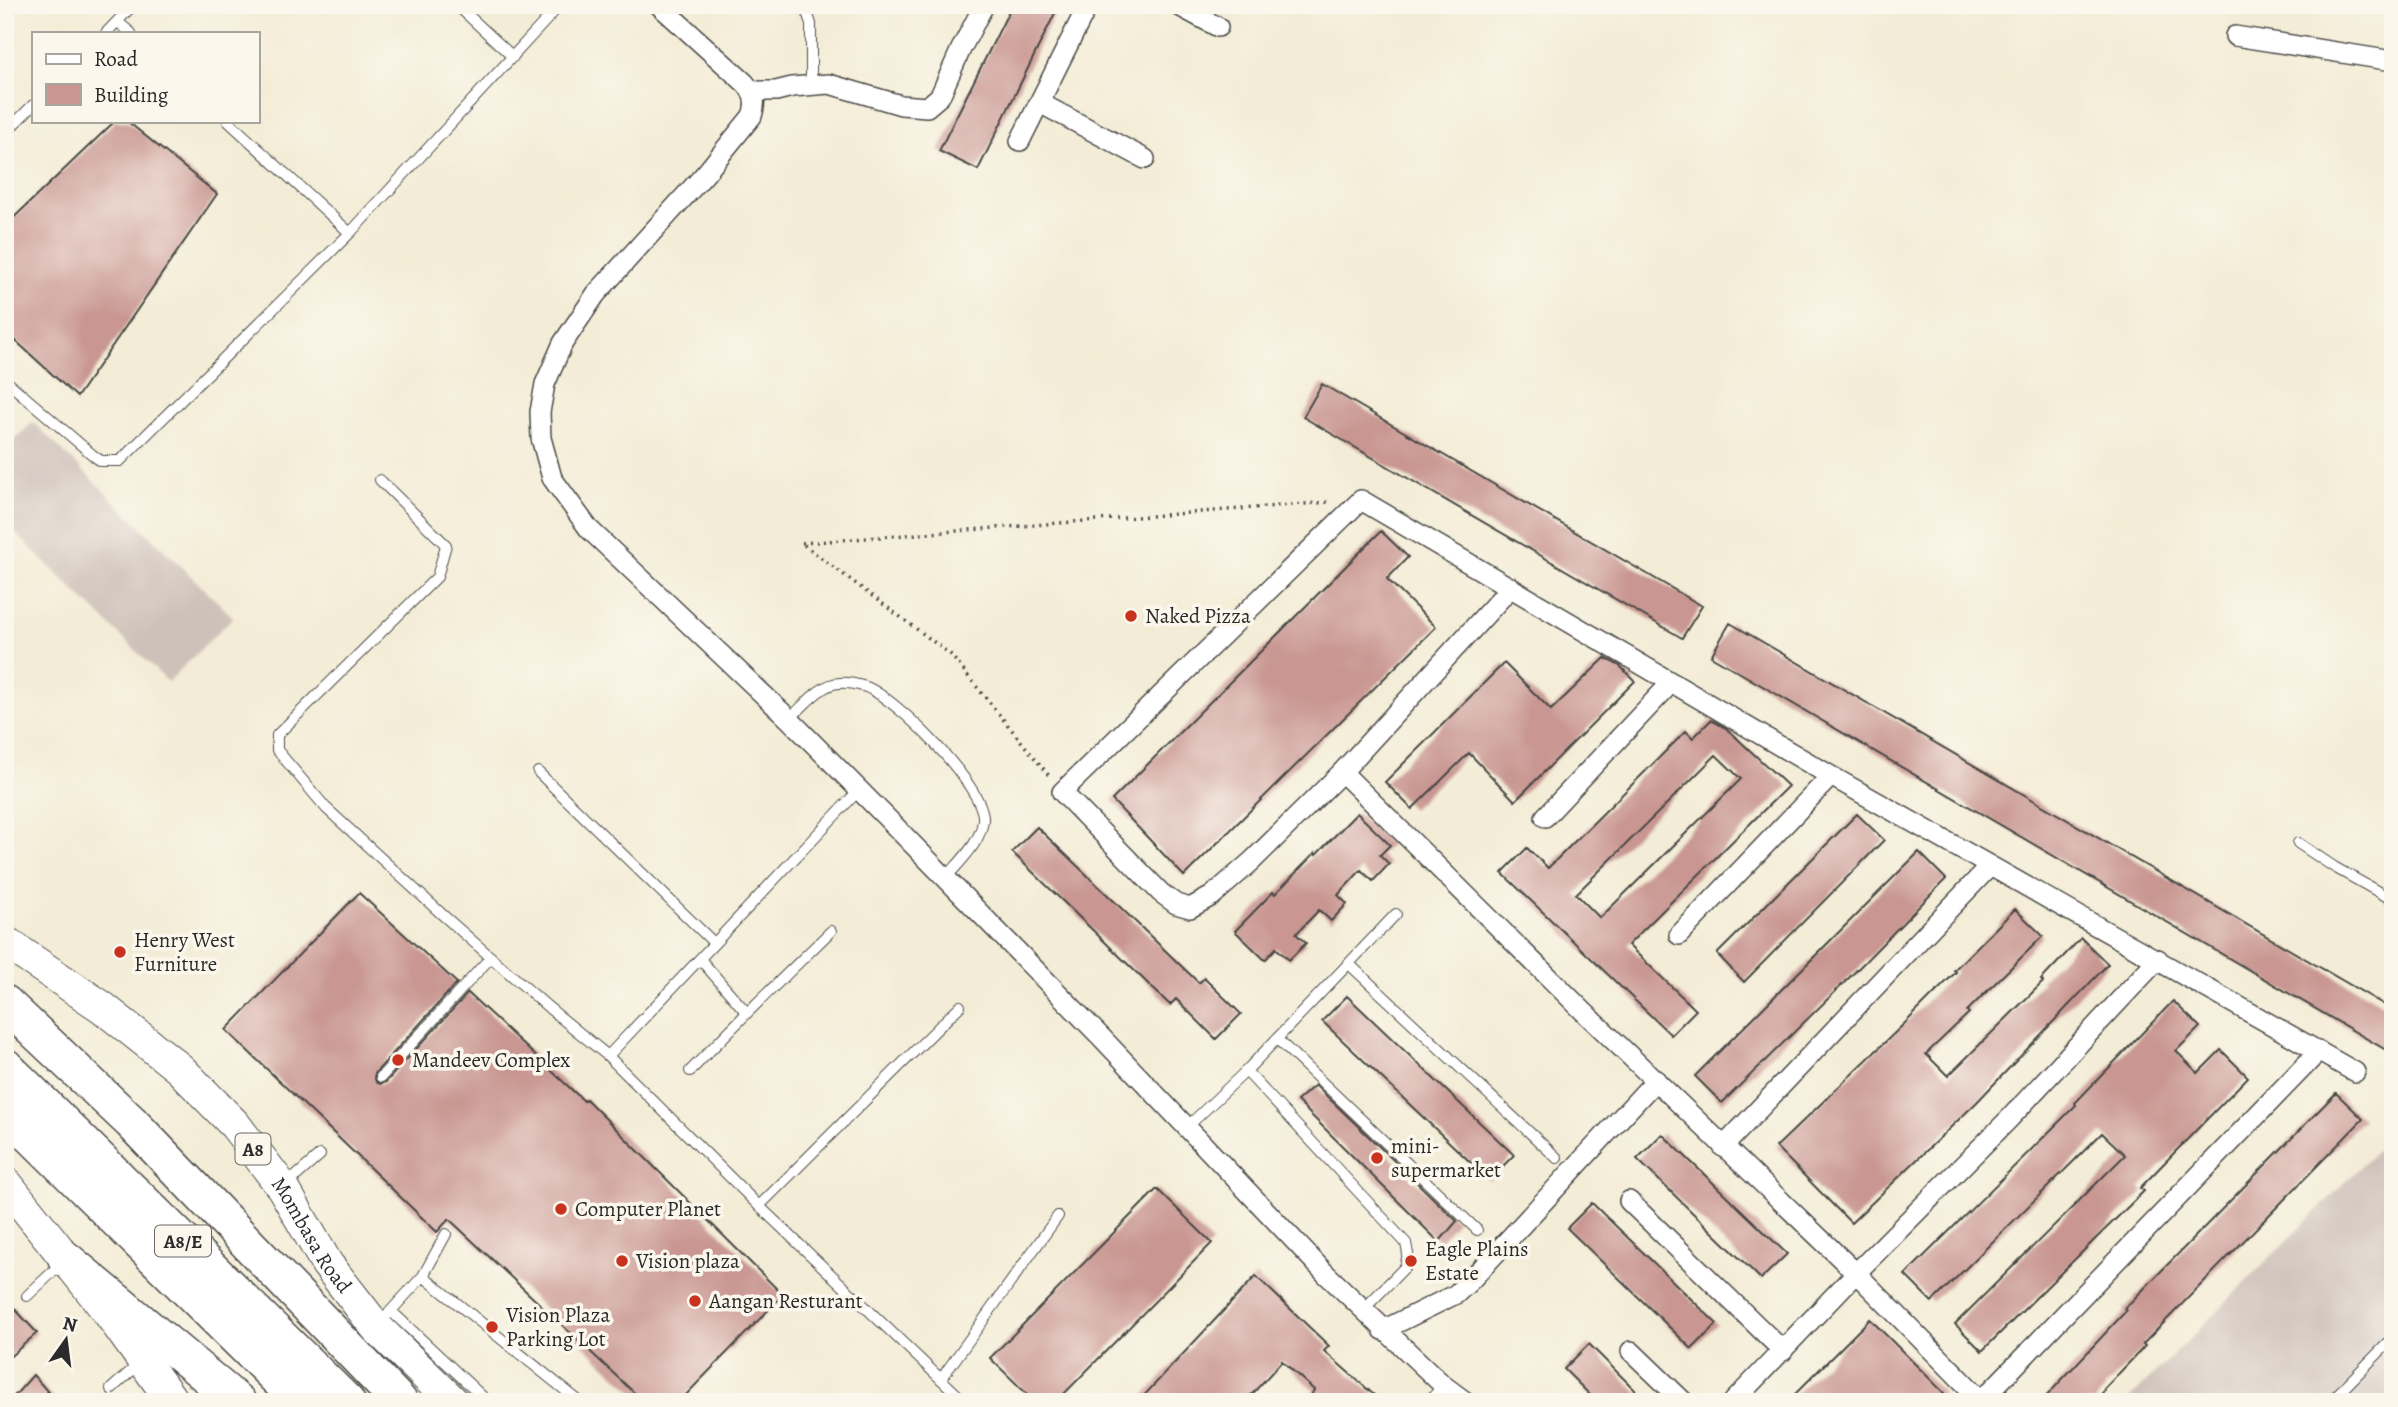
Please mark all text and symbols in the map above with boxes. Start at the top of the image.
legend [32,32,259,122]
text: Road [94,45,138,73]
text: Building [94,81,169,109]
place label: Naked Pizza [1145,602,1251,630]
marker: Naked Pizza [1123,608,1139,624]
place label: Henry West Furniture [134,926,235,978]
marker: Henry West Furniture [112,944,128,960]
place label: Mandeev Complex [412,1046,570,1074]
marker: Mandeev Complex [390,1052,406,1068]
place label: mini- supermarket [1391,1132,1501,1184]
road number: A8 [236,1134,270,1164]
marker: mini- supermarket [1369,1150,1385,1166]
street label: Mombasa Road [265,1171,359,1299]
place label: Computer Planet [575,1195,721,1223]
marker: Computer Planet [553,1201,569,1217]
road number: A8/E [155,1226,211,1256]
place label: Eagle Plains Estate [1425,1235,1528,1287]
place label: Vision plaza [635,1247,740,1275]
marker: Vision plaza [614,1253,630,1269]
marker: Eagle Plains Estate [1403,1253,1419,1269]
place label: Aangan Resturant [708,1287,863,1315]
marker: Aangan Resturant [687,1293,703,1309]
place label: Vision Plaza Parking Lot [505,1301,611,1353]
north arrow [32,1306,102,1376]
text: N [60,1310,80,1339]
marker: Vision Plaza Parking Lot [484,1319,500,1335]

